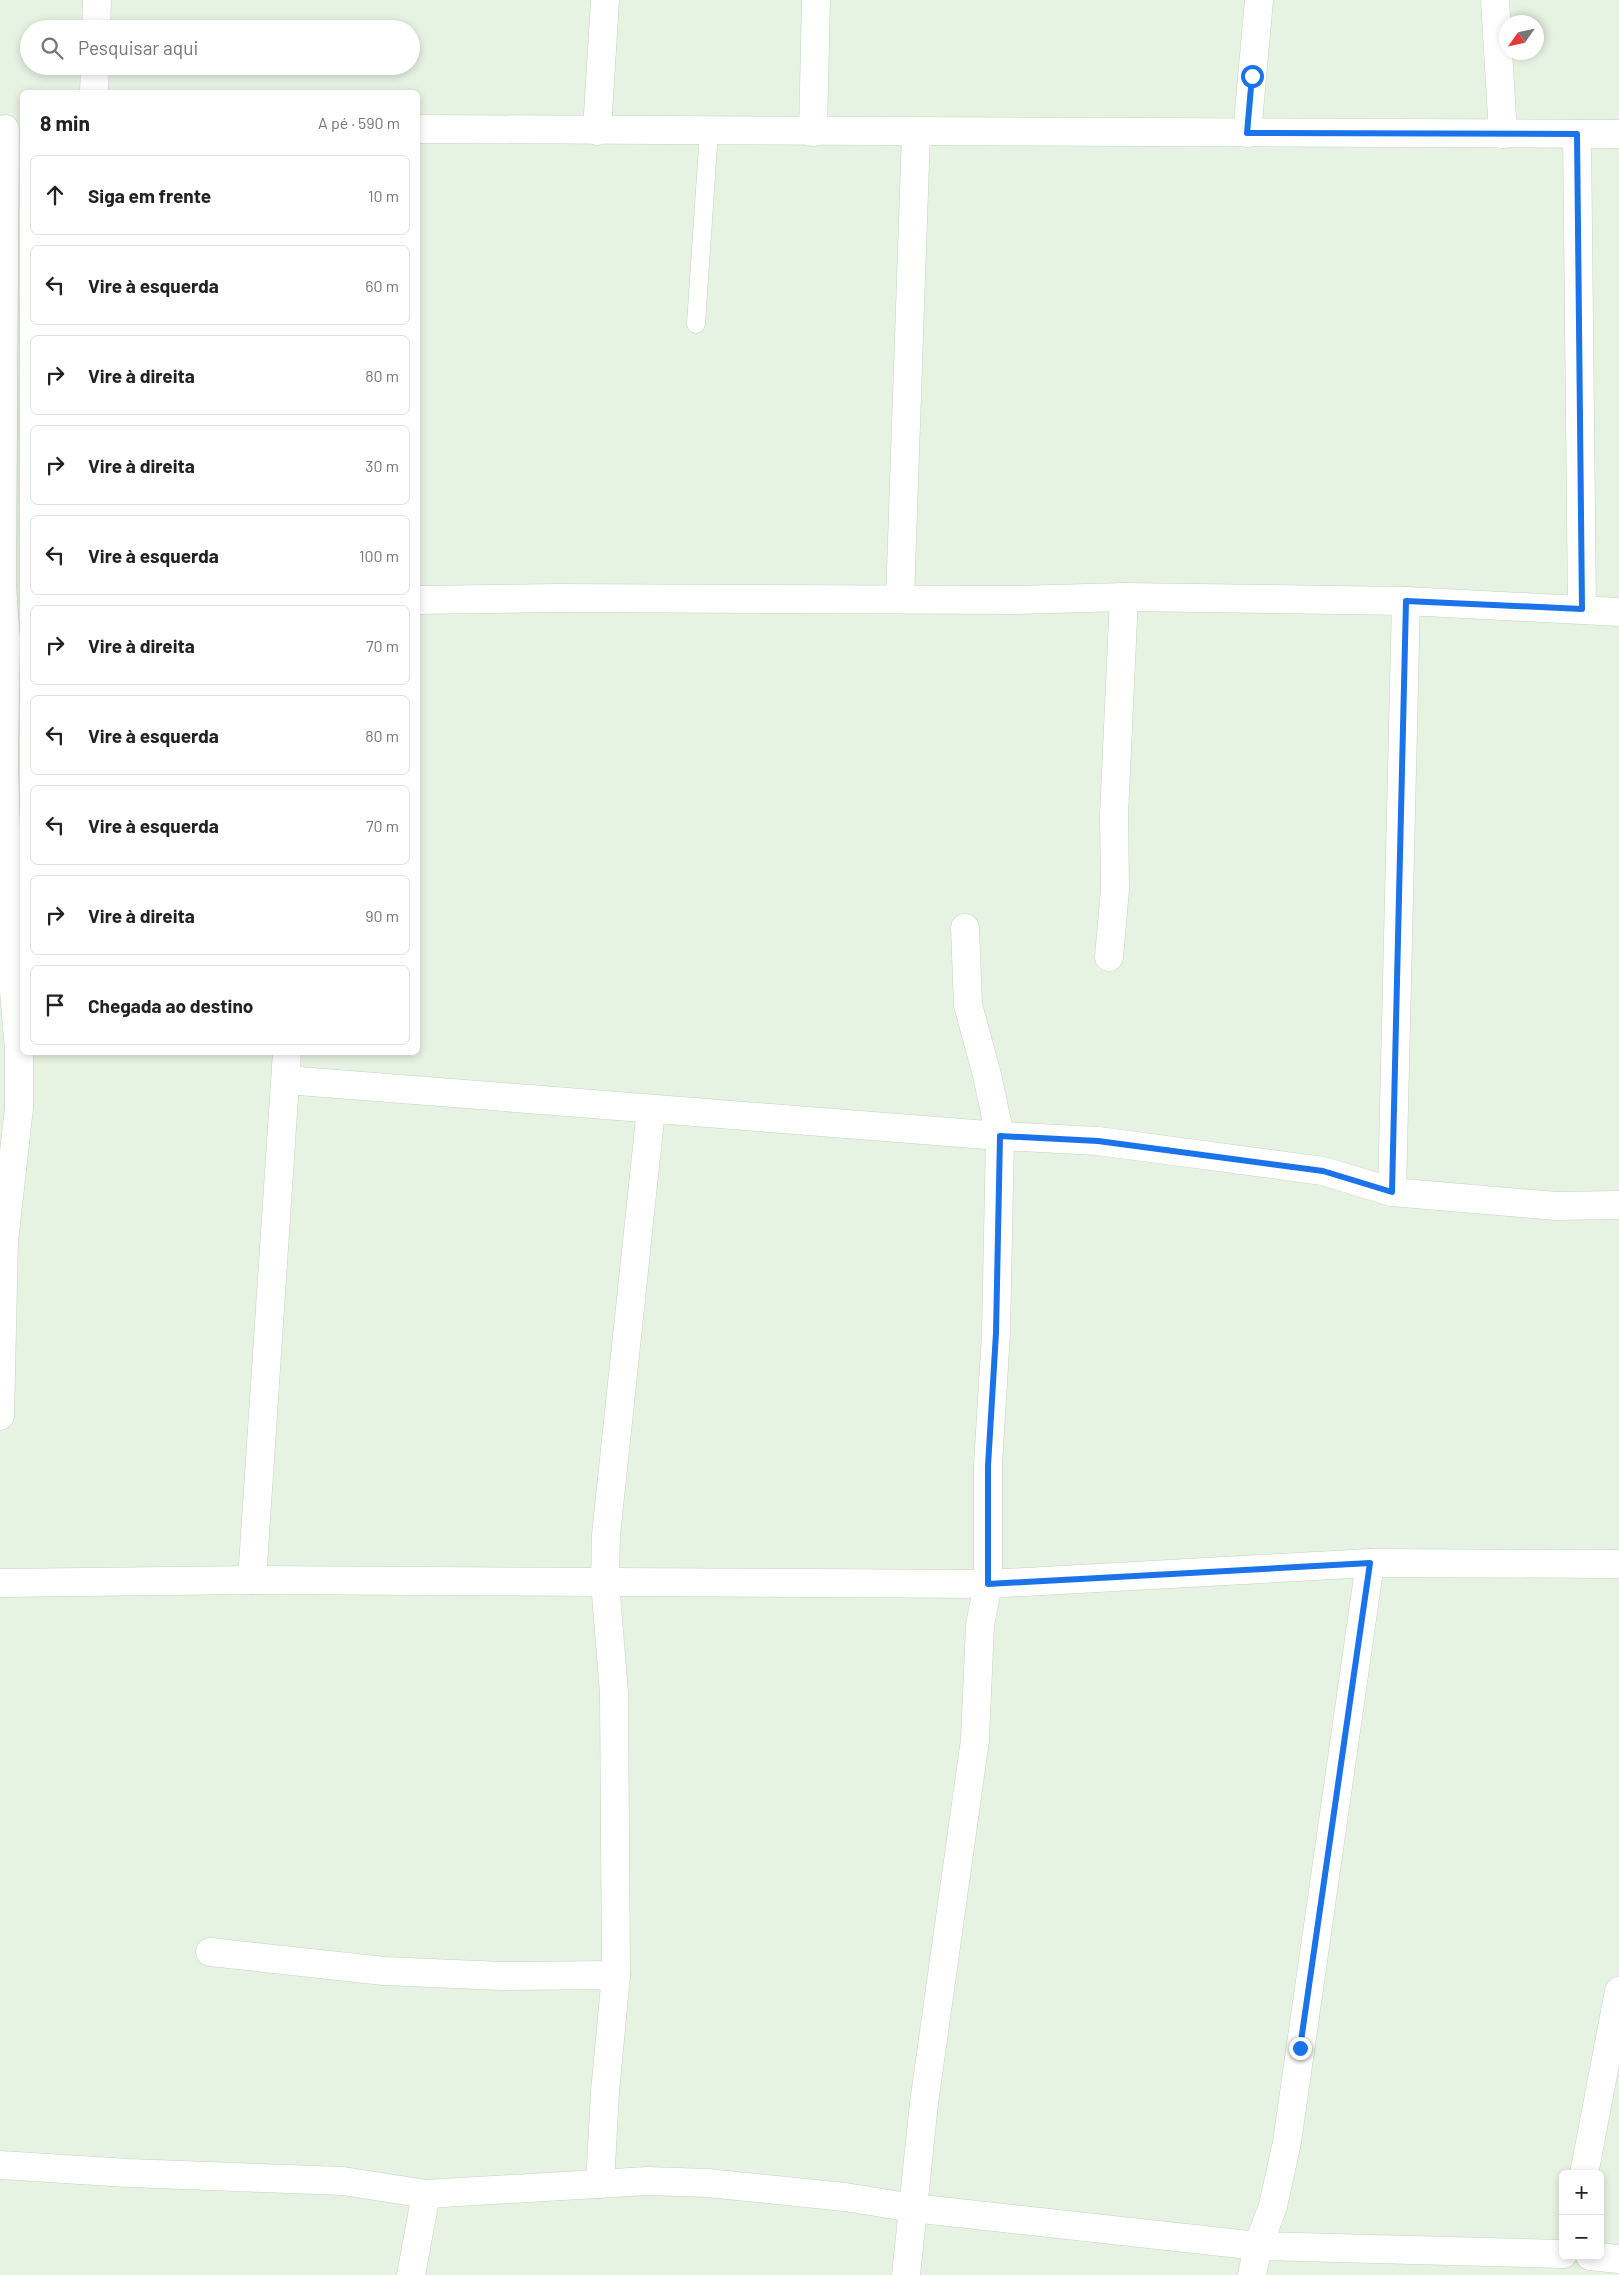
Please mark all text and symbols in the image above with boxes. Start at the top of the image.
north arrow [1499,15,1544,60]
search box [20,20,420,75]
icon: search [38,34,66,62]
text: Pesquisar aqui [78,36,198,59]
route start [1241,65,1264,88]
text: 8 min [40,110,90,135]
text: A pé · 590 m [318,113,400,132]
icon: ahead [41,181,69,209]
text: Siga em frente [88,184,211,207]
text: 10 m [368,186,399,205]
icon: left [41,271,69,299]
text: Vire à esquerda [88,274,219,297]
text: 60 m [365,276,399,295]
icon: right [41,361,69,389]
text: Vire à direita [88,364,195,387]
text: 80 m [365,366,399,385]
icon: right [41,451,69,479]
text: Vire à direita [88,454,195,477]
text: 30 m [365,456,399,475]
icon: left [41,541,69,569]
text: Vire à esquerda [88,544,219,567]
text: 100 m [359,546,399,565]
icon: right [41,631,69,659]
text: Vire à direita [88,634,195,657]
text: 70 m [366,636,399,655]
icon: left [41,721,69,749]
text: Vire à esquerda [88,724,219,747]
text: 80 m [365,726,399,745]
icon: left [41,811,69,839]
text: Vire à esquerda [88,814,219,837]
text: 70 m [366,816,399,835]
icon: right [41,901,69,929]
text: Vire à direita [88,904,195,927]
text: 90 m [365,906,399,925]
icon: arrive [41,991,69,1019]
text: Chegada ao destino [88,994,253,1017]
route end [1289,2037,1312,2060]
map controls [1559,2170,1604,2260]
button: + [1559,2170,1604,2215]
button: − [1559,2215,1604,2260]

